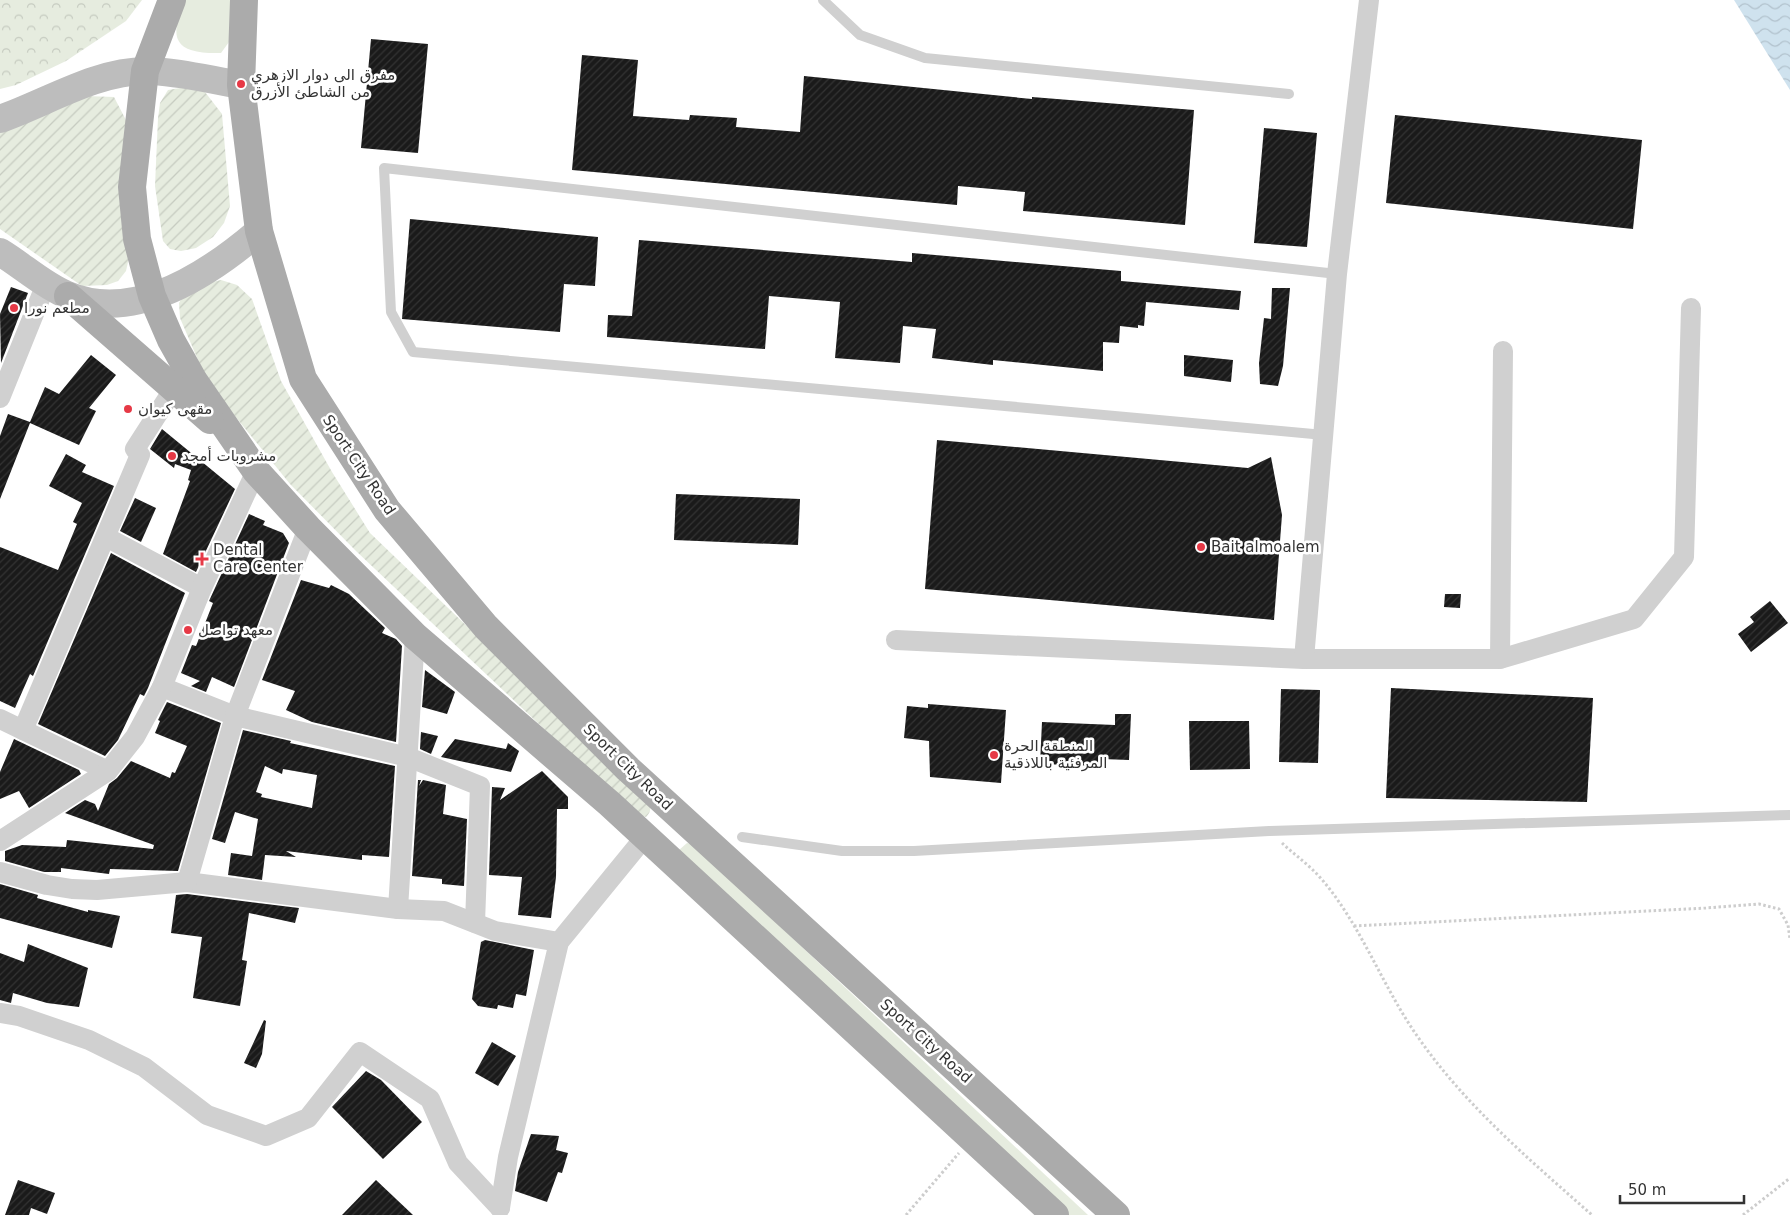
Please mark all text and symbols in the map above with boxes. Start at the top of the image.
place label: مفرق الى دوار الازهري من الشاطئ الأزرق [251,66,395,101]
marker: مفرق الى دوار الازهري من الشاطئ الأزرق [235,78,247,90]
place label: مطعم نورا [24,299,90,317]
marker: مطعم نورا [8,302,20,314]
place label: مقهى كيوان [138,400,212,418]
marker: مقهى كيوان [122,403,134,415]
street label: Sport City Road [319,412,399,518]
place label: مشروبات أمجد [182,446,276,465]
marker: مشروبات أمجد [166,450,178,462]
place label: Bait almoalem [1211,538,1320,556]
place label: Dental Care Center [213,541,304,576]
marker: Bait almoalem [1195,541,1207,553]
marker: Dental Care Center [195,552,209,566]
place label: معهد تواصل [198,621,273,639]
marker: معهد تواصل [182,624,194,636]
street label: Sport City Road [580,720,676,814]
place label: المنطقة الحرة المرفئية باللاذقية [1004,737,1107,772]
marker: المنطقة الحرة المرفئية باللاذقية [988,749,1000,761]
street label: Sport City Road [877,995,975,1087]
scale bar [1620,1172,1744,1204]
text: 50 m [1628,1181,1666,1199]

